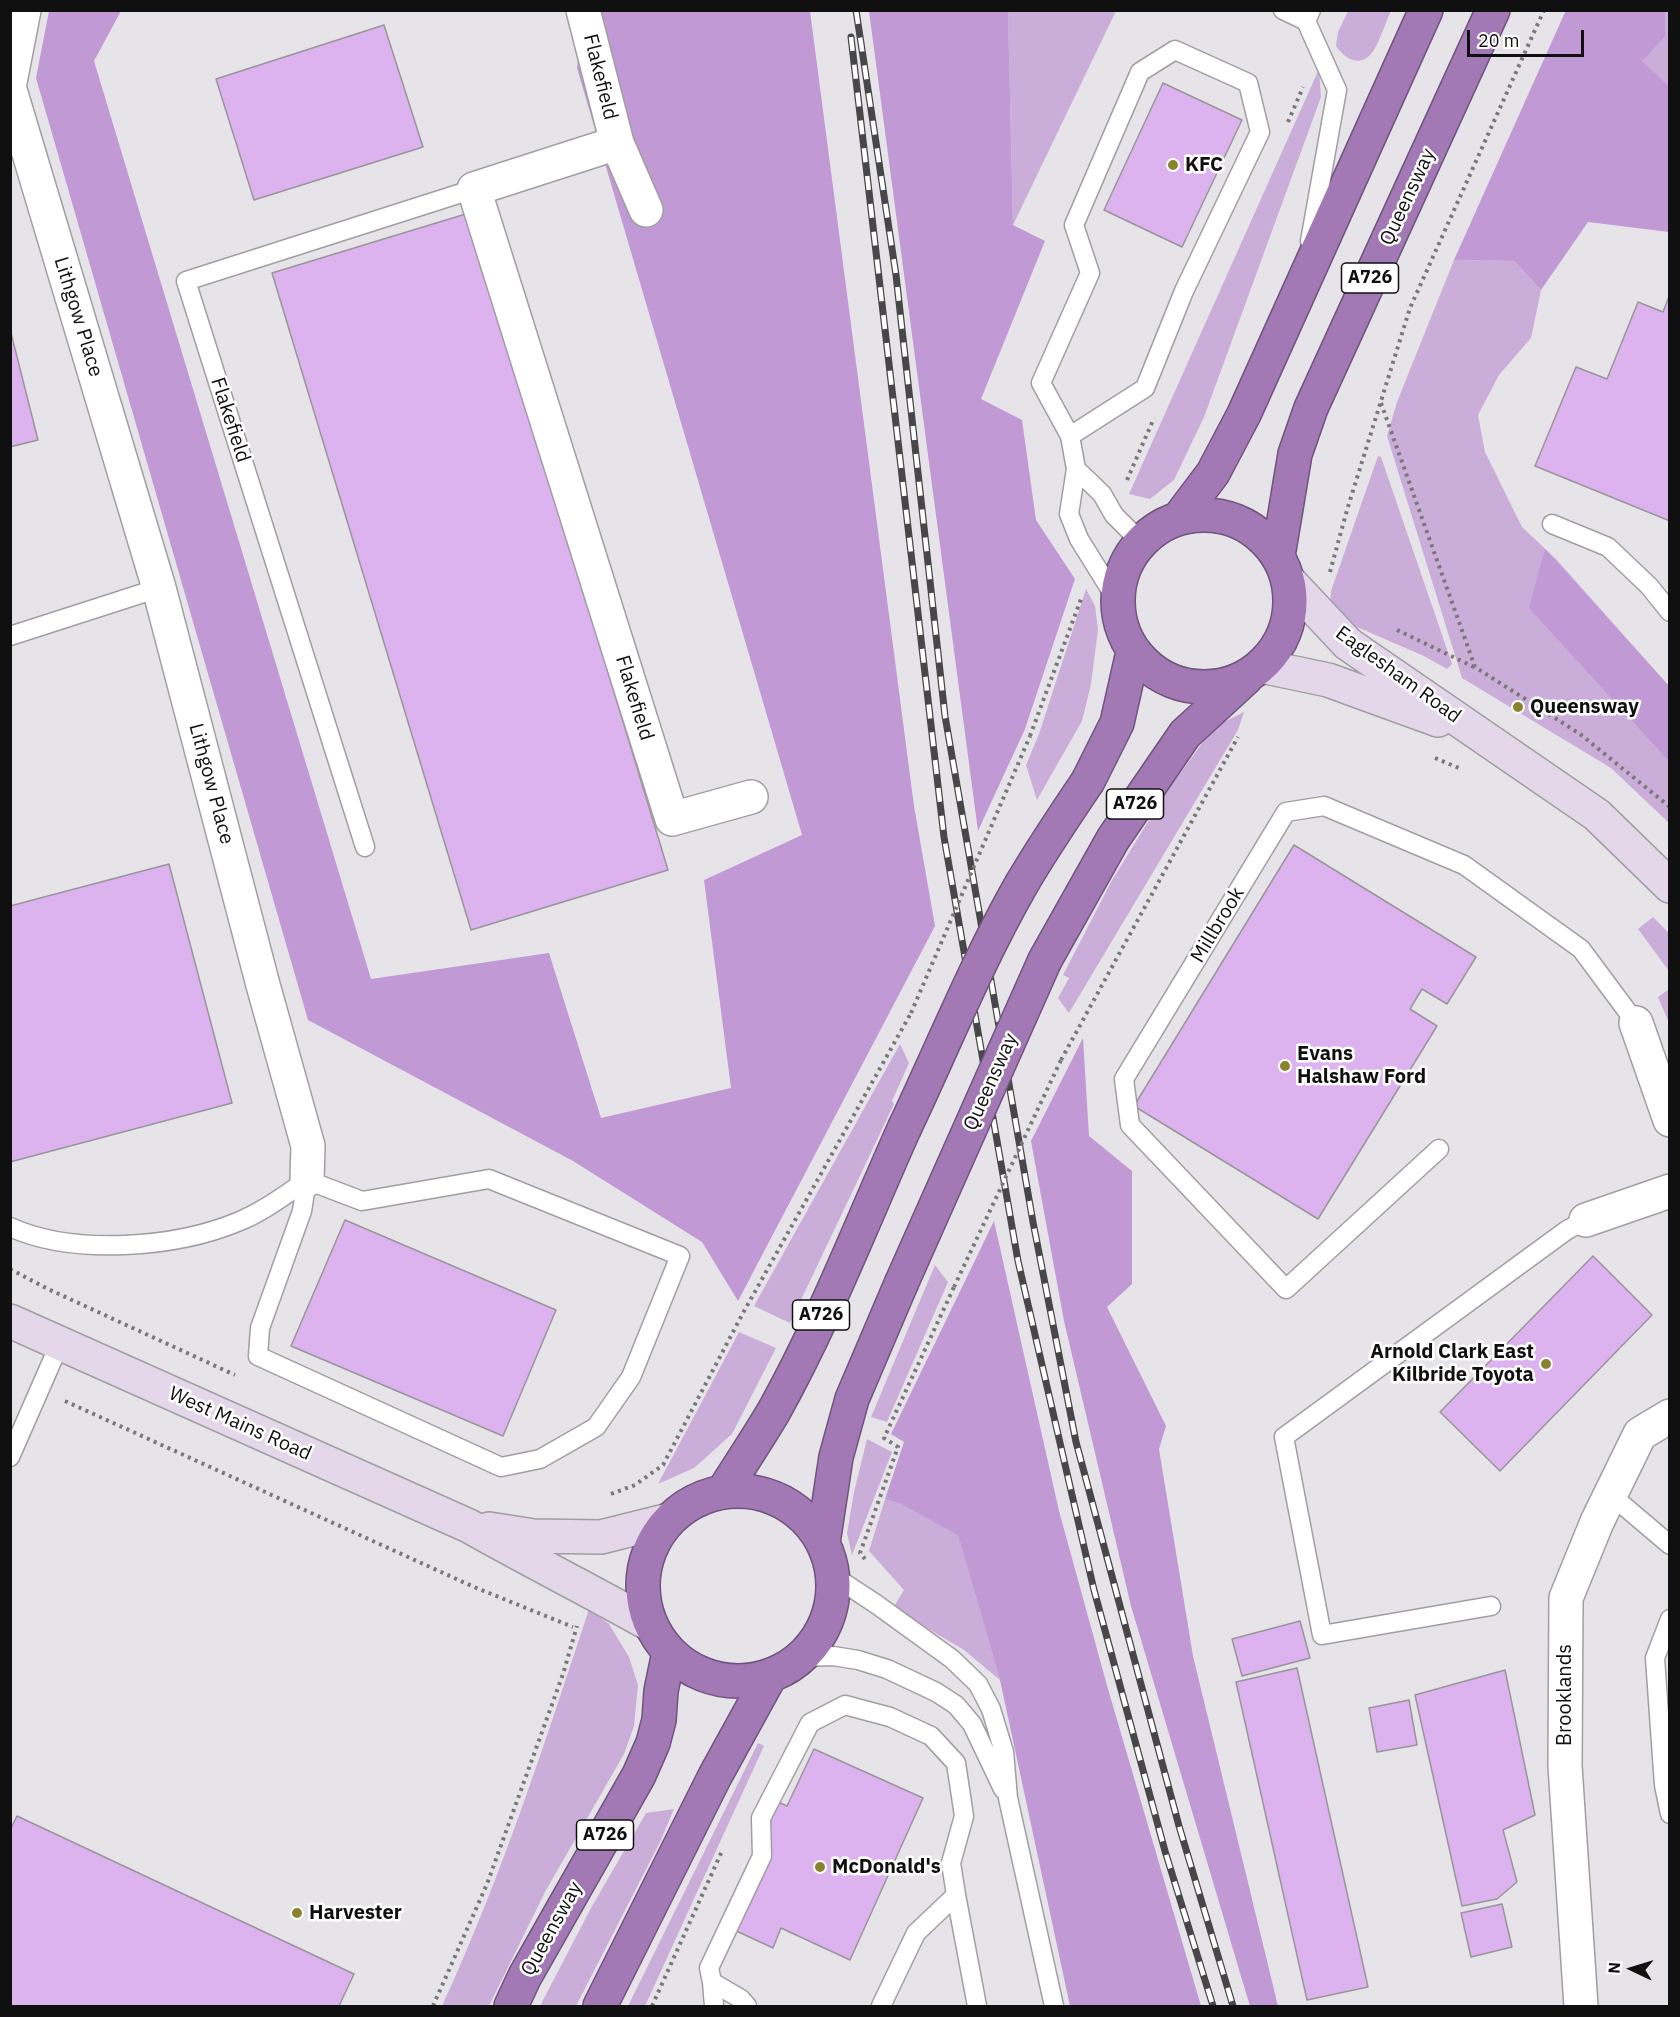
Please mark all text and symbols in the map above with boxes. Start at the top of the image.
scale bar [1470,18,1587,56]
text: 20 m [1478,29,1520,52]
street label: Flakefield [578,31,622,123]
street label: Queensway [1375,145,1441,249]
place label: KFC [1185,153,1223,177]
marker: KFC [1166,158,1180,172]
street label: Lithgow Place [48,254,108,380]
road number: A726 [1342,263,1398,293]
street label: Flakefield [205,375,255,465]
street label: Eaglesham Road [1331,621,1465,729]
street label: Flakefield [610,652,658,744]
place label: Queensway [1530,695,1639,719]
marker: Queensway [1511,700,1525,714]
street label: Lithgow Place [183,721,239,847]
road number: A726 [1106,789,1164,819]
street label: Millbrook [1186,883,1250,967]
street label: Queensway [959,1030,1023,1134]
place label: Evans Halshaw Ford [1297,1042,1426,1089]
marker: Evans Halshaw Ford [1278,1059,1292,1073]
road number: A726 [792,1300,850,1330]
place label: Arnold Clark East Kilbride Toyota [1370,1340,1534,1387]
marker: Arnold Clark East Kilbride Toyota [1539,1357,1553,1371]
street label: West Mains Road [165,1382,315,1466]
street label: Brooklands [1553,1644,1577,1746]
road number: A726 [576,1820,634,1850]
place label: McDonald's [832,1855,941,1879]
marker: McDonald's [813,1860,827,1874]
street label: Queensway [516,1878,588,1980]
place label: Harvester [309,1901,402,1925]
marker: Harvester [290,1906,304,1920]
north arrow [1602,1939,1662,1999]
text: N [1604,1961,1624,1974]

